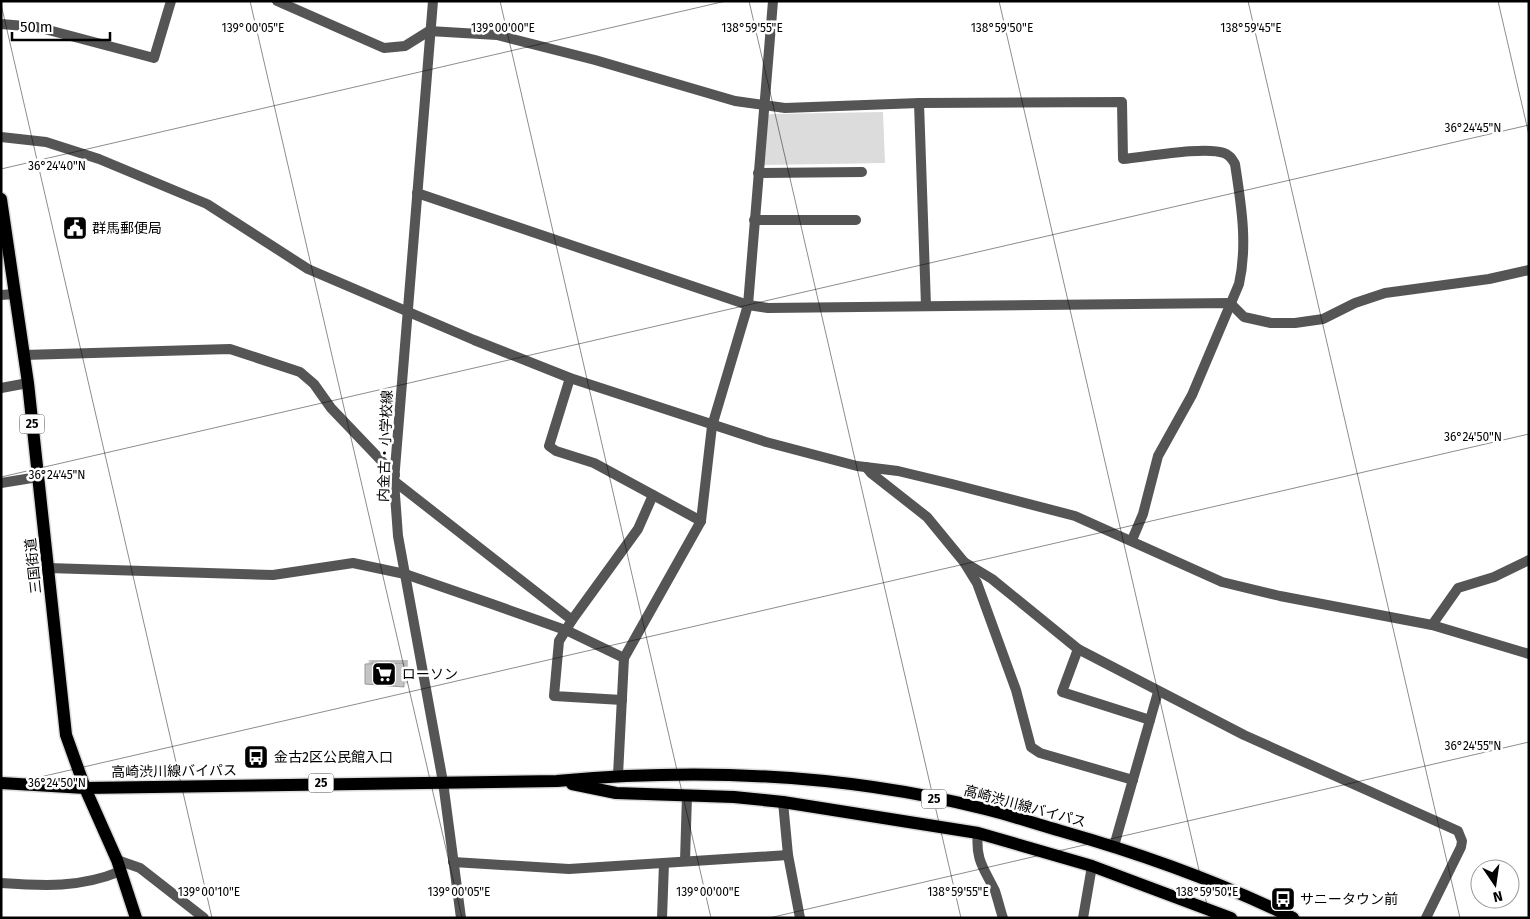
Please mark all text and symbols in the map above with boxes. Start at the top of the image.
scale bar [12,10,110,42]
text: 50 m [20,18,53,36]
text: 139°00'05"E [222,21,284,35]
text: 139°00'00"E [471,21,535,35]
text: 138°59'55"E [721,21,783,35]
text: 138°59'50"E [971,21,1033,35]
text: 138°59'45"E [1220,21,1282,35]
text: 36°24'45"N [1445,121,1502,135]
text: 36°24'40"N [28,159,86,173]
public building icon: 群馬郵便局 [62,215,88,241]
place label: 群馬郵便局 [92,220,162,237]
street label: 内金古・小学校線 [375,390,396,502]
road number: 25 [20,414,44,434]
text: 36°24'50"N [1444,430,1502,444]
text: 36°24'45"N [29,468,86,482]
street label: 三国街道 [22,537,45,595]
supermarket icon: ローソン [371,661,397,687]
place label: ローソン [402,666,458,683]
text: 36°24'55"N [1444,739,1502,753]
bus stop icon: 金古2区公民館入口 [243,744,269,770]
place label: 金古2区公民館入口 [274,749,393,766]
street label: 高崎渋川線バイパス [111,762,237,781]
road number: 25 [308,774,334,792]
text: 36°24'50"N [28,776,86,790]
street label: 高崎渋川線バイパス [962,782,1088,831]
road number: 25 [922,790,946,809]
north arrow [1470,859,1520,909]
text: 139°00'10"E [178,885,240,899]
text: 139°00'05"E [428,885,490,899]
text: 139°00'00"E [676,885,740,899]
text: 138°59'55"E [927,885,989,899]
text: 138°59'50"E [1176,885,1238,899]
bus stop icon: サニータウン前 [1270,886,1296,912]
text: N [1491,887,1504,906]
place label: サニータウン前 [1300,891,1398,908]

